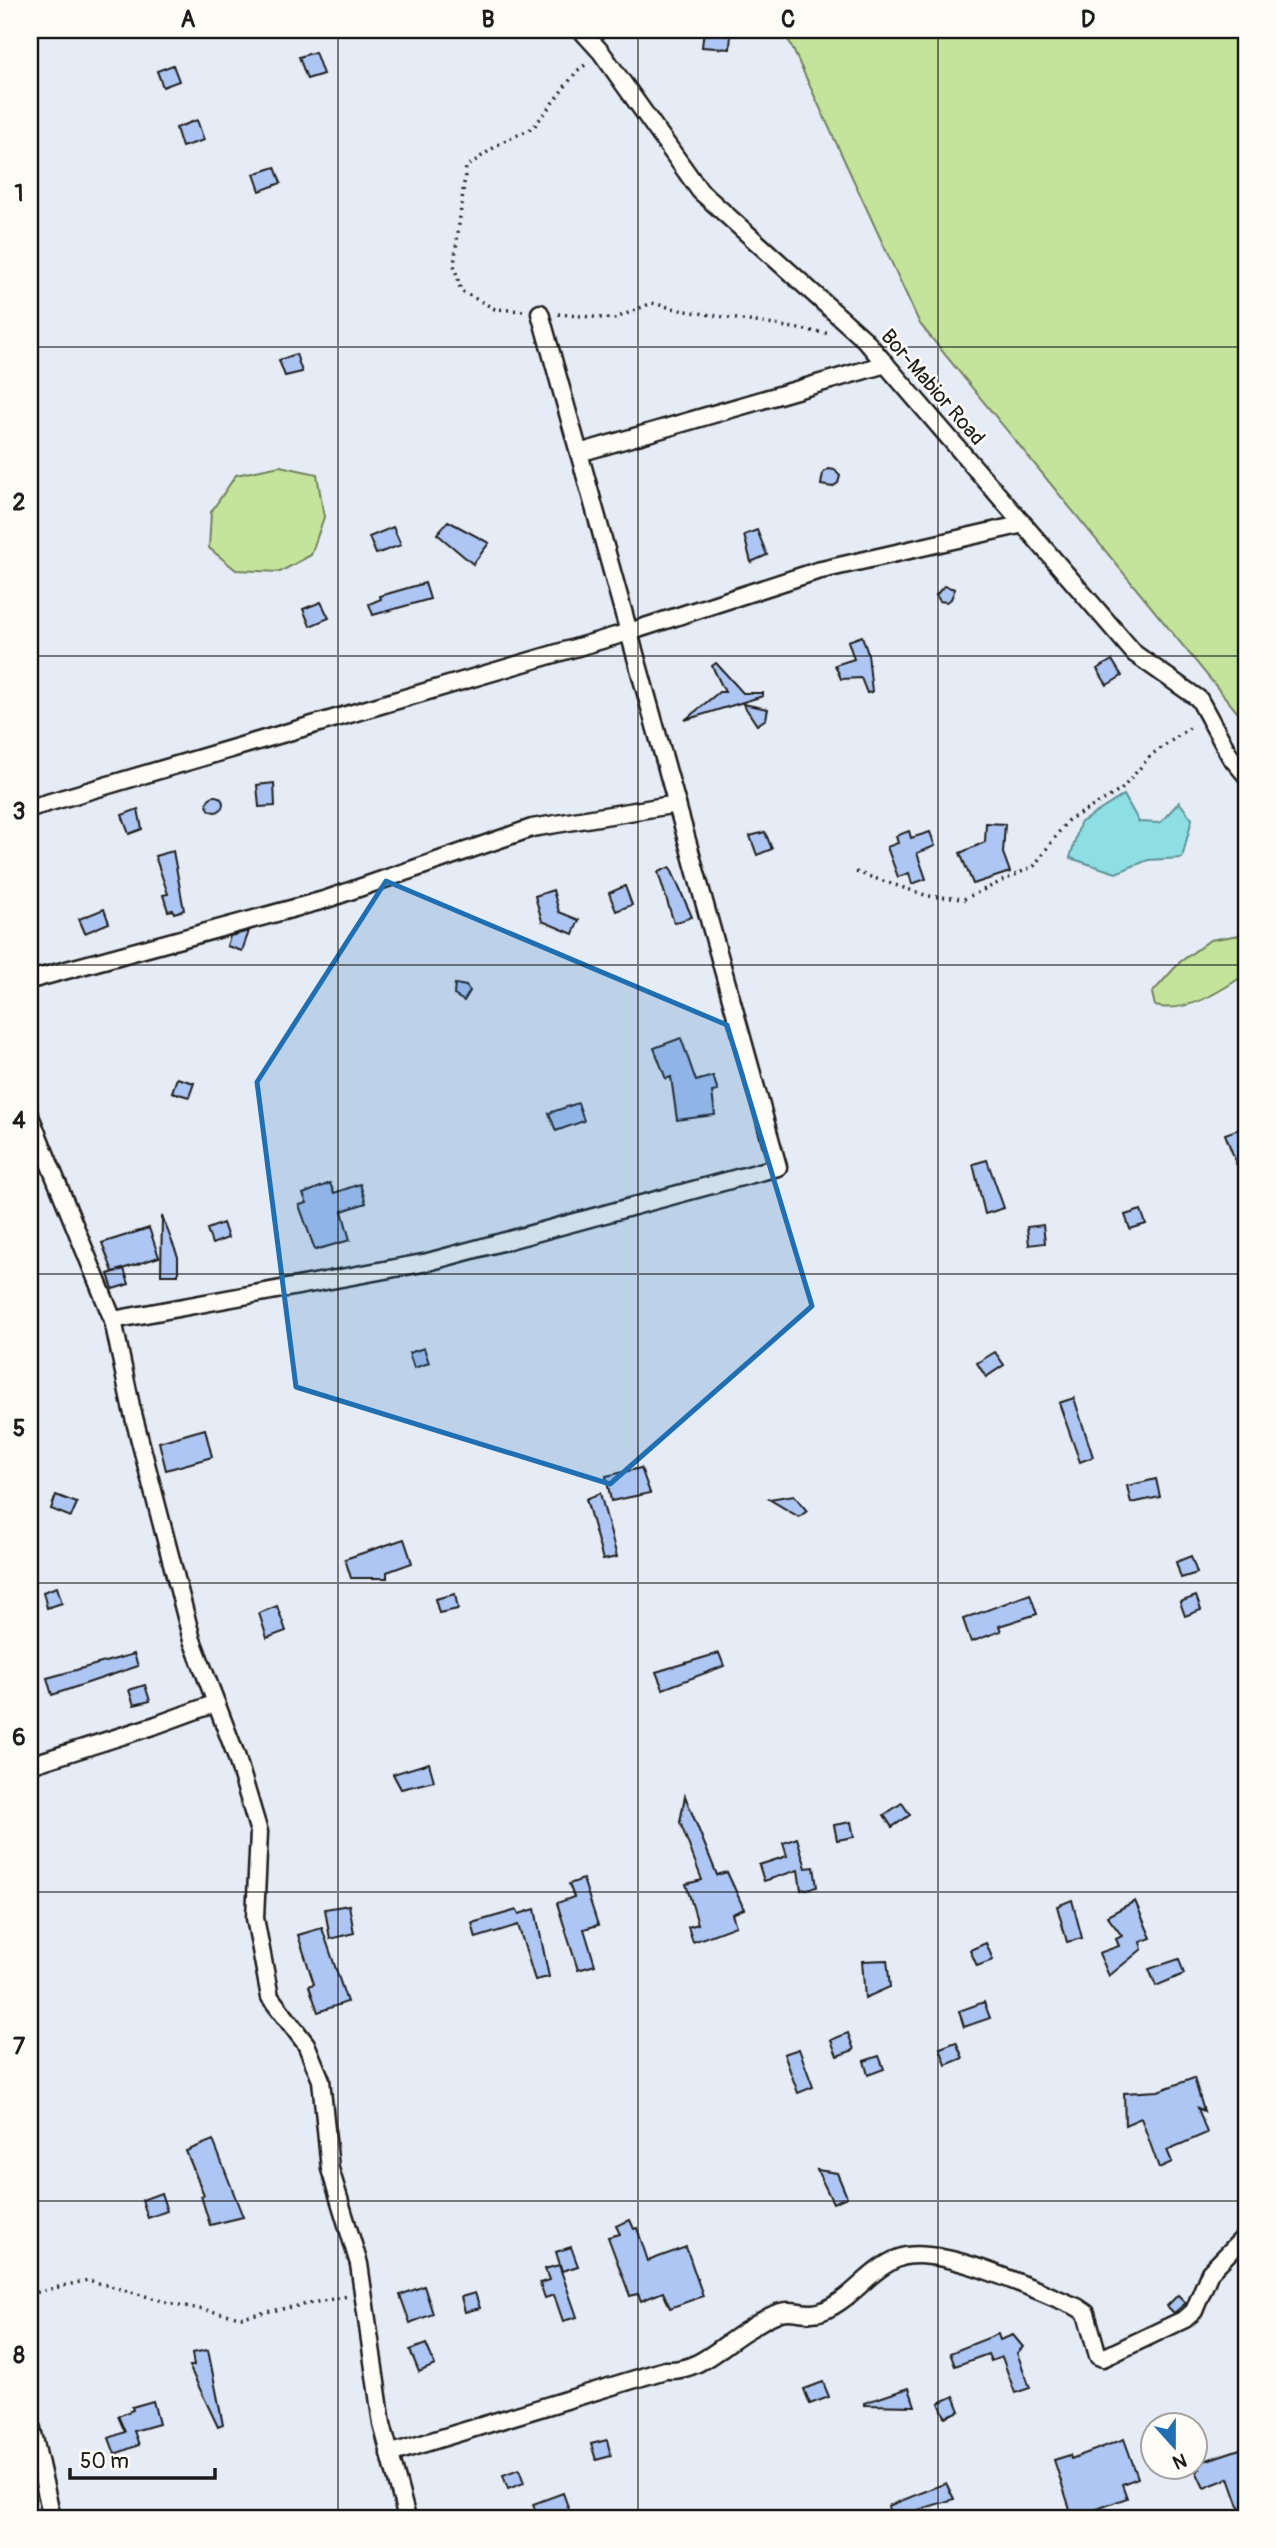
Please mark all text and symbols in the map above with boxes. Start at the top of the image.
text: A [181,5,196,34]
text: B [481,5,495,34]
text: C [781,5,795,34]
text: D [1081,5,1095,34]
text: 1 [15,179,24,208]
street label: Bor-Mabior Road [875,324,990,451]
text: 2 [13,488,26,517]
text: 3 [13,797,25,826]
text: 4 [12,1106,26,1135]
text: 5 [13,1414,25,1443]
text: 6 [12,1723,26,1752]
text: 7 [13,2032,26,2061]
text: 8 [13,2341,25,2370]
north arrow [1140,2412,1210,2482]
scale bar [70,2436,215,2480]
text: N [1169,2447,1190,2474]
text: 50 m [80,2448,129,2475]

